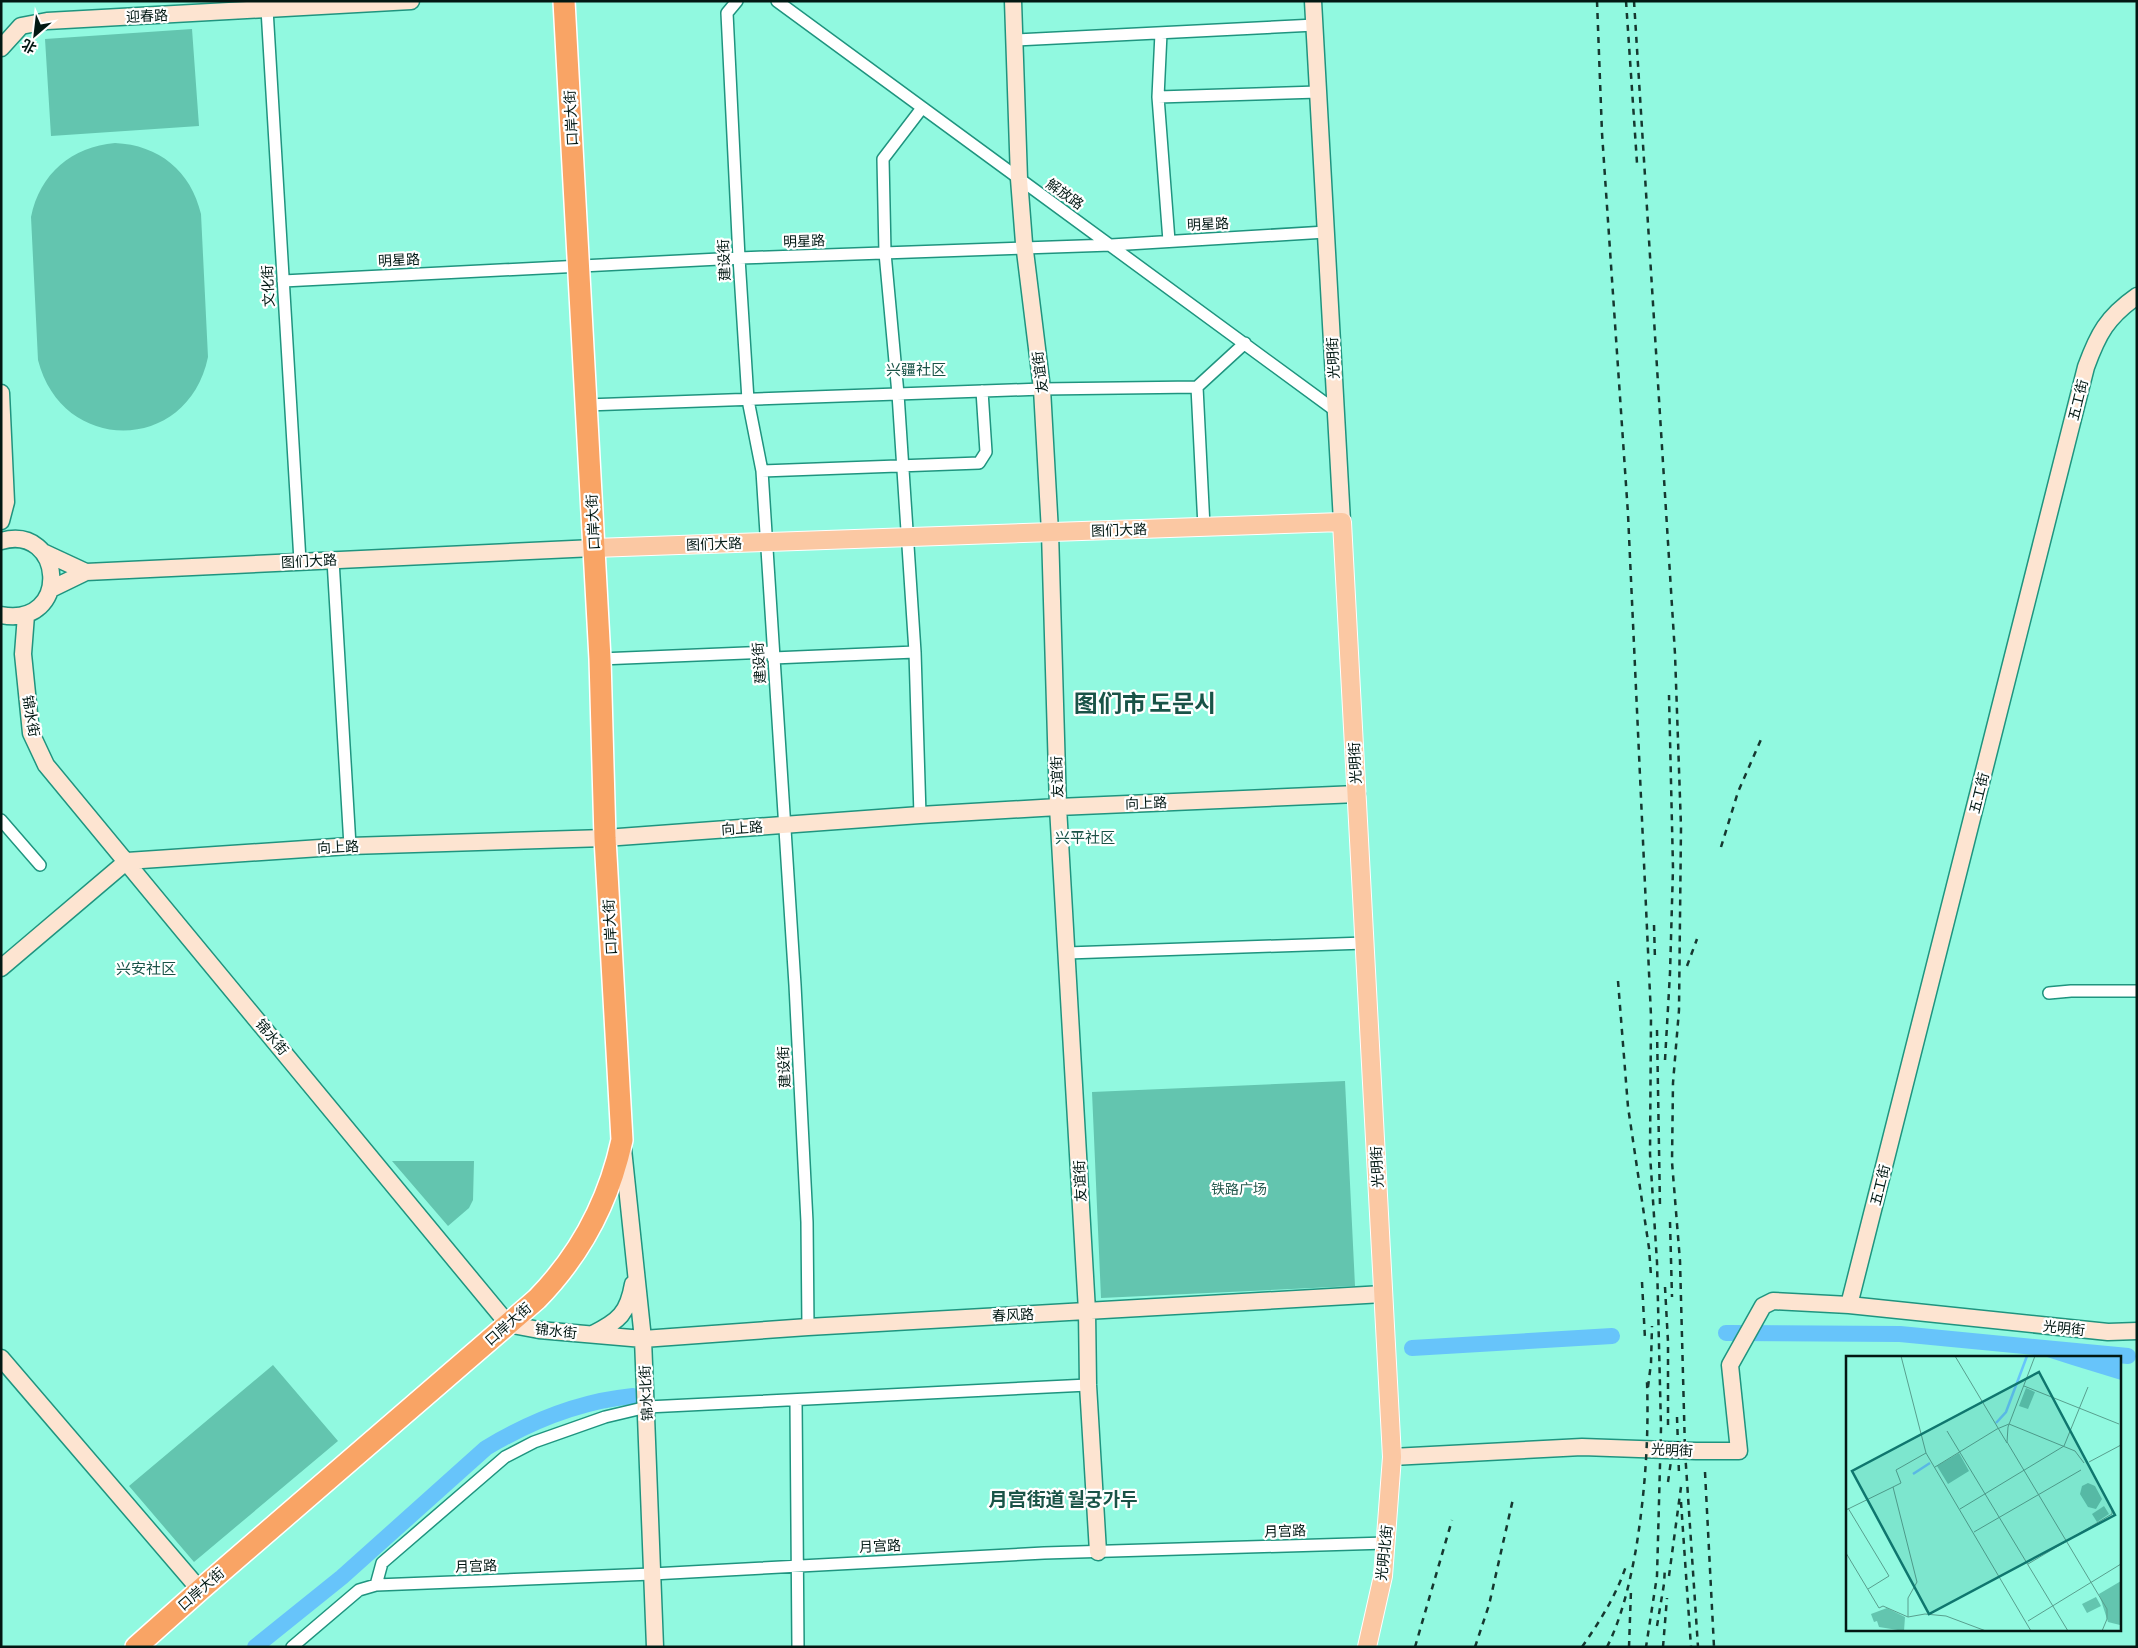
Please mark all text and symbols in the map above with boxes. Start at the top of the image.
street label: 迎春路 [126,7,168,26]
north arrow [10,10,60,60]
text: 北 [19,35,39,57]
street label: 口岸大街 [562,90,581,146]
street label: 解放路 [1043,175,1087,213]
street label: 明星路 [1187,215,1229,234]
street label: 明星路 [783,232,825,251]
street label: 建设街 [715,239,734,281]
street label: 明星路 [378,251,420,270]
street label: 文化街 [259,265,278,307]
street label: 光明街 [1324,337,1343,379]
street label: 友谊街 [1030,350,1051,394]
district label: 兴疆社区 [886,361,946,380]
street label: 五工街 [2065,378,2092,423]
street label: 口岸大街 [584,494,603,550]
street label: 图们大路 [1091,521,1147,540]
street label: 图们大路 [686,535,742,554]
street label: 图们大路 [281,552,337,571]
street label: 建设街 [750,641,769,685]
district label: 图们市 도문시 [1074,690,1216,719]
street label: 锦水街 [18,694,43,738]
street label: 光明街 [1346,742,1365,784]
street label: 友谊街 [1048,756,1067,798]
street label: 五工街 [1966,771,1993,816]
street label: 向上路 [1125,794,1167,813]
street label: 向上路 [720,819,764,838]
district label: 兴平社区 [1055,829,1115,848]
street label: 向上路 [317,838,359,857]
street label: 口岸大街 [601,899,620,955]
district label: 兴安社区 [116,960,176,979]
street label: 锦水街 [252,1016,292,1059]
street label: 建设街 [775,1046,794,1088]
street label: 光明街 [1368,1146,1387,1188]
street label: 友谊街 [1071,1160,1090,1202]
street label: 五工街 [1867,1163,1894,1208]
park label: 铁路广场 [1211,1181,1267,1198]
street label: 口岸大街 [482,1300,535,1349]
street label: 春风路 [992,1306,1034,1325]
street label: 光明街 [2042,1318,2086,1339]
street label: 锦水街 [534,1321,578,1342]
inset map [1846,1356,2120,1630]
street label: 锦水北街 [637,1365,656,1421]
street label: 光明街 [1651,1441,1693,1460]
district label: 月宫街道 월궁가두 [989,1489,1137,1512]
street label: 月宫路 [1264,1522,1306,1541]
street label: 光明北街 [1373,1524,1396,1582]
street label: 月宫路 [859,1537,901,1556]
street label: 月宫路 [455,1557,497,1576]
street label: 口岸大街 [175,1565,228,1614]

